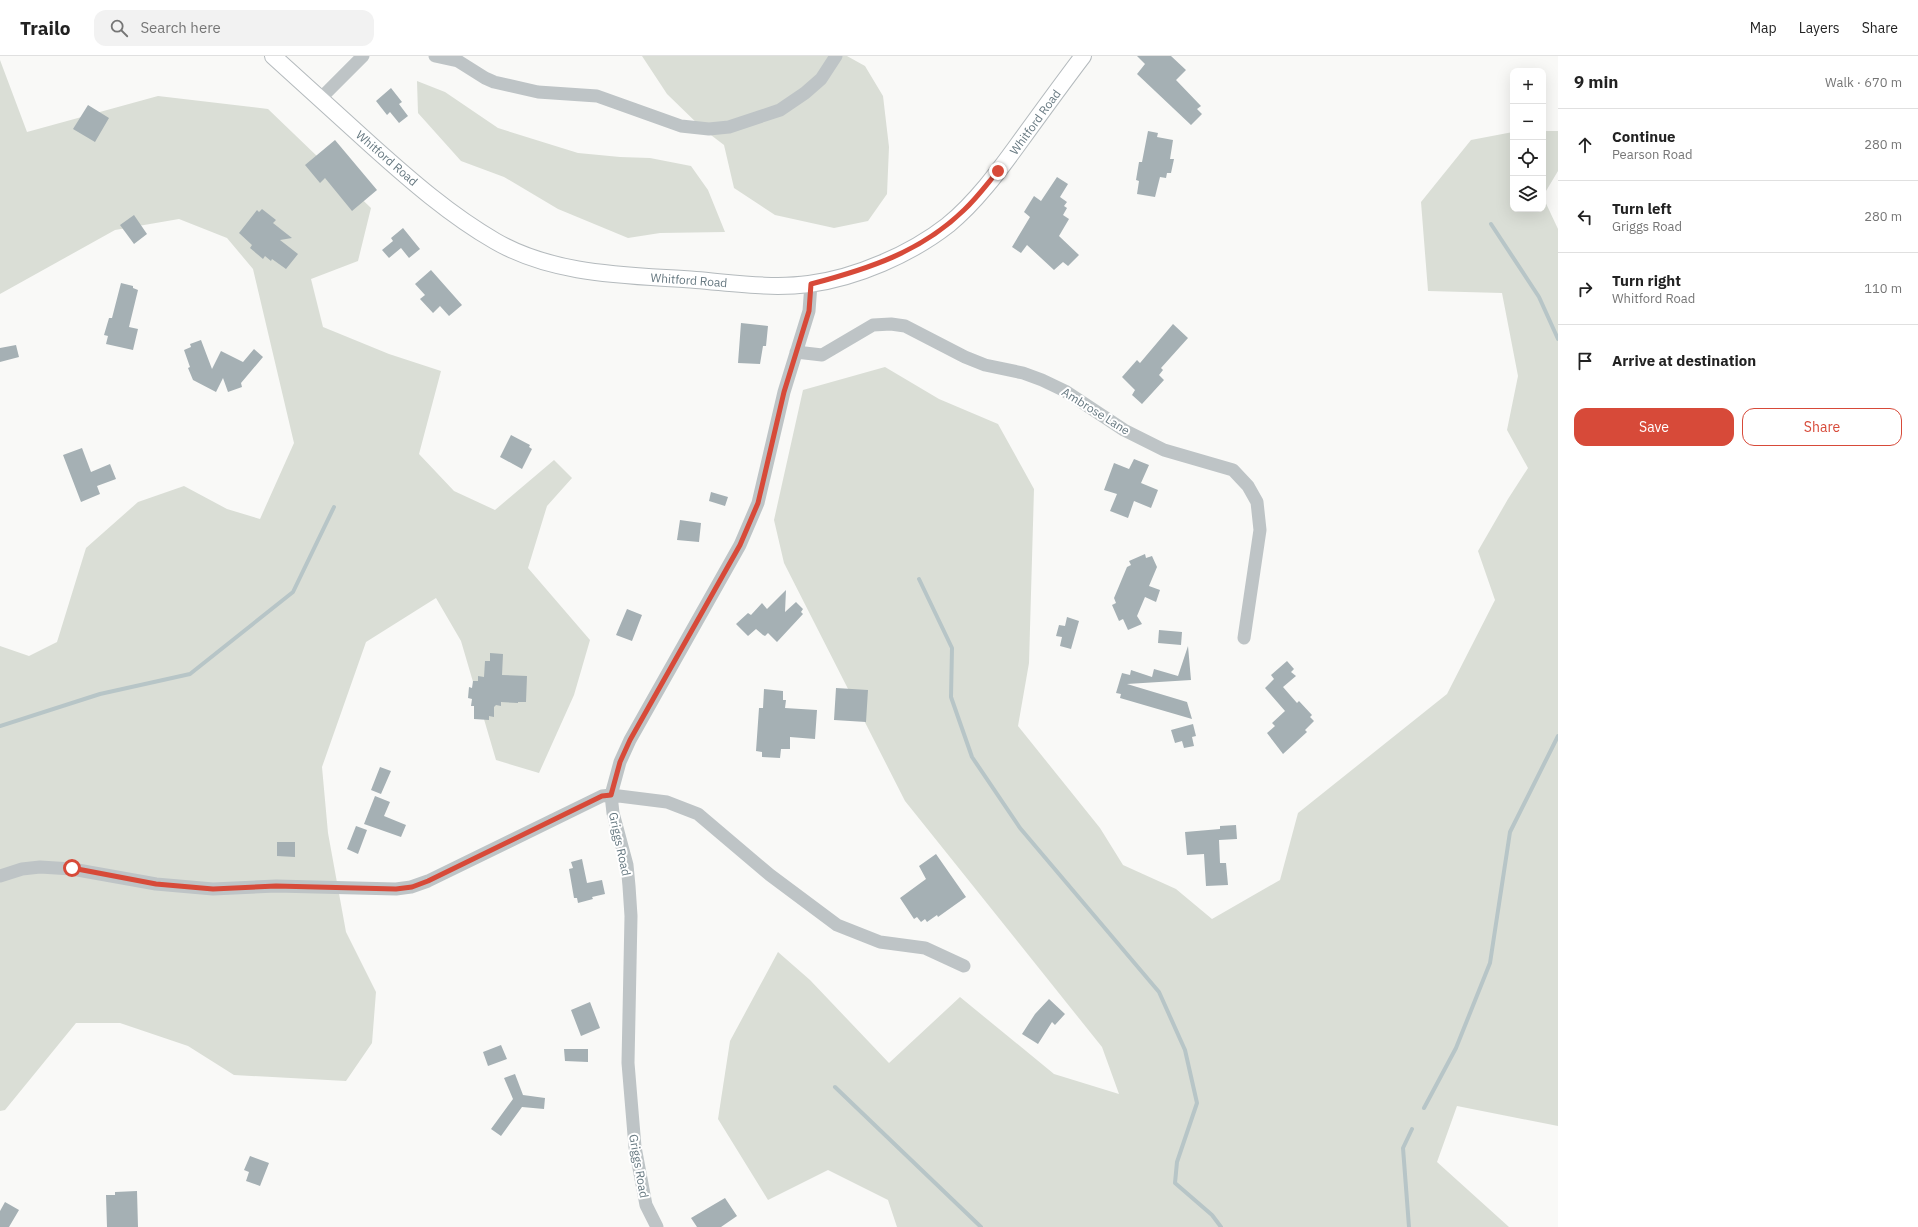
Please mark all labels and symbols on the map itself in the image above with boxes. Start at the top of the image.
street label: Whitford Road [1006,86,1064,158]
street label: Whitford Road [353,127,421,189]
route end [989,162,1007,180]
street label: Whitford Road [650,270,728,290]
street label: Ambrose Lane [1059,384,1133,438]
street label: Griggs Road [606,811,634,877]
route start [63,859,81,877]
street label: Griggs Road [626,1133,652,1199]

